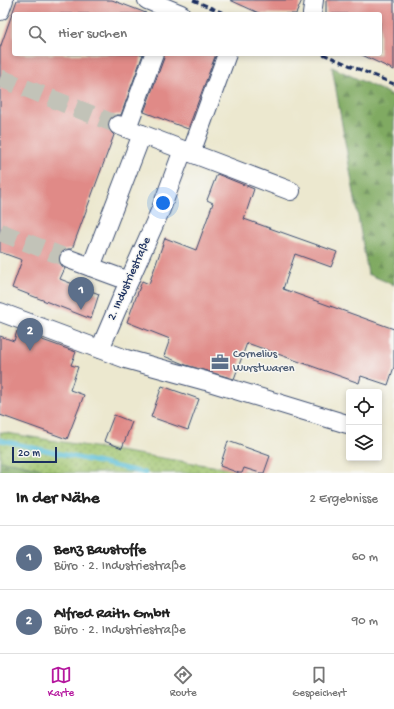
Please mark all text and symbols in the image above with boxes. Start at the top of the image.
search box [12,12,382,56]
icon: search [26,23,48,45]
text: Hier suchen [58,25,127,43]
your location [153,193,173,213]
street label: 2. Industriestraße [105,234,155,323]
pin: 1 [68,277,94,310]
pin: 2 [17,318,43,351]
place label: Cornelius Wurstwaren [233,348,295,376]
office icon: Cornelius Wurstwaren [210,352,230,372]
map controls [346,389,382,461]
button: locate [346,389,382,425]
button: layers [346,425,382,461]
scale bar [12,445,57,464]
text: 20 m [18,448,40,460]
text: In der Nähe [16,489,99,509]
text: 2 Ergebnisse [310,492,378,507]
text: Benz Baustoffe [54,541,146,559]
text: 1 [26,550,32,565]
text: 60 m [352,550,378,565]
text: Büro · 2. Industriestraße [54,559,186,574]
text: Alfred Raith GmbH [54,605,170,623]
text: 2 [26,614,32,629]
text: 90 m [352,614,378,629]
text: Büro · 2. Industriestraße [54,623,186,638]
tab: Karte [48,664,74,700]
tab: Route [170,664,197,700]
tab: Gespeichert [292,664,346,700]

